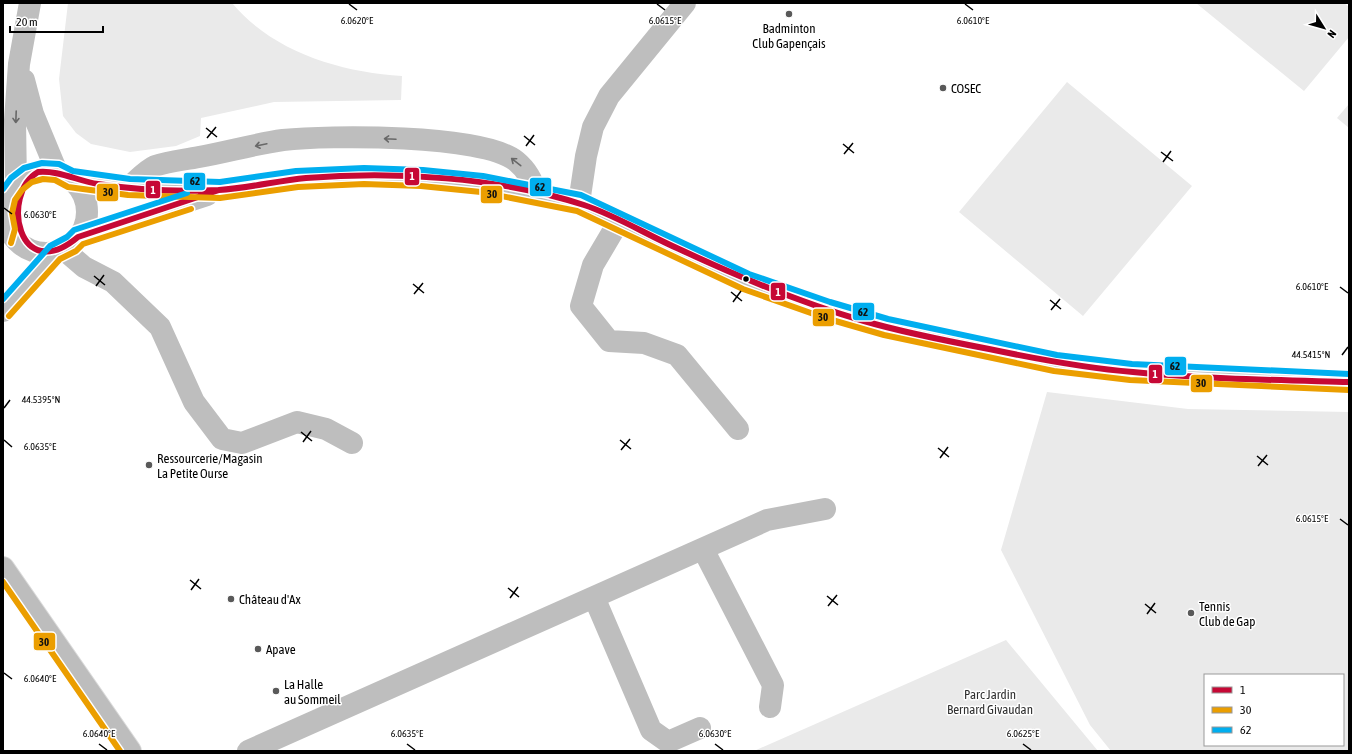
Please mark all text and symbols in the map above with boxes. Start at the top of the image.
scale bar [10,8,103,34]
north arrow [1304,8,1344,48]
marker: Badminton Club Gapençais [784,9,794,19]
text: 20 m [16,15,38,29]
text: 6.0620°E [341,15,374,26]
text: 6.0615°E [649,15,682,26]
text: 6.0610°E [957,15,990,26]
place label: Badminton Club Gapençais [752,21,826,51]
text: N [1325,28,1339,40]
place label: COSEC [951,81,981,96]
marker: COSEC [938,83,948,93]
one-way arrow [12,110,20,123]
one-way arrow [384,135,397,143]
one-way arrow [255,141,268,149]
one-way arrow [511,158,521,167]
line badge: 1 [404,167,420,186]
text: 1 [409,170,415,182]
line badge: 62 [183,172,206,191]
text: 62 [190,175,200,187]
line badge: 62 [529,177,552,197]
line badge: 1 [145,180,161,199]
text: 62 [535,181,545,193]
line badge: 30 [96,183,119,202]
text: 1 [150,184,156,196]
line badge: 30 [480,185,503,204]
text: 30 [103,186,113,198]
text: 30 [487,188,497,200]
text: 6.0630°E [24,209,57,220]
unlabelled marker [741,274,751,284]
text: 6.0610°E [1296,281,1329,292]
line badge: 1 [770,282,786,301]
text: 1 [775,286,781,298]
line badge: 62 [852,302,875,321]
text: 62 [858,306,868,318]
line badge: 30 [812,308,835,327]
text: 30 [818,311,828,323]
text: 44.5415°N [1292,349,1330,360]
line badge: 62 [1164,356,1187,376]
text: 62 [1170,360,1180,372]
line badge: 1 [1148,364,1163,384]
text: 1 [1152,368,1158,380]
line badge: 30 [1190,374,1213,393]
text: 30 [1196,377,1206,389]
text: 44.5395°N [22,394,60,405]
text: 6.0635°E [24,441,57,452]
place label: Ressourcerie/Magasin La Petite Ourse [157,451,263,481]
marker: Ressourcerie/Magasin La Petite Ourse [144,460,154,470]
text: 6.0615°E [1296,513,1329,524]
place label: Château d'Ax [239,592,301,607]
marker: Château d'Ax [226,594,236,604]
place label: Tennis Club de Gap [1199,599,1255,629]
marker: Tennis Club de Gap [1186,608,1196,618]
line badge: 30 [33,632,56,651]
text: 30 [39,636,49,648]
place label: Apave [266,642,296,657]
marker: Apave [253,644,263,654]
text: 6.0640°E [24,673,57,684]
legend [1204,674,1344,746]
place label: La Halle au Sommeil [284,677,341,707]
text: 1 [1240,683,1246,697]
marker: La Halle au Sommeil [271,686,281,696]
park label: Parc Jardin Bernard Givaudan [947,687,1033,717]
text: 30 [1240,703,1252,717]
text: 62 [1240,723,1251,737]
text: 6.0640°E [83,728,116,739]
text: 6.0635°E [391,728,424,739]
text: 6.0630°E [699,728,732,739]
text: 6.0625°E [1007,728,1040,739]

